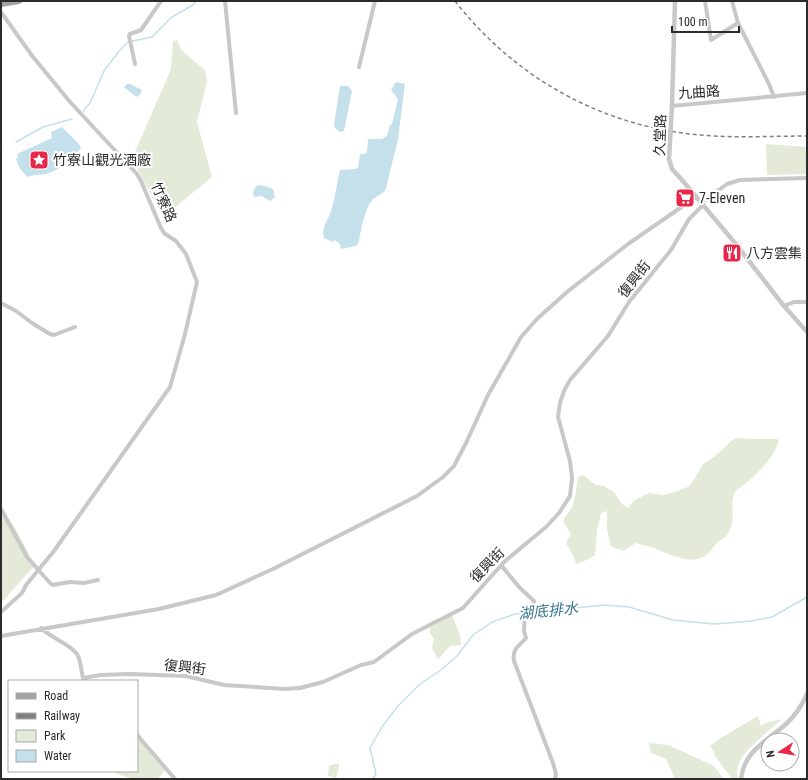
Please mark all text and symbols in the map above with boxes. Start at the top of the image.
scale bar [672,8,739,34]
text: 100 m [678,15,708,29]
street label: 九曲路 [677,83,721,101]
street label: 久堂路 [651,114,669,156]
place icon: 竹寮山觀光酒廠 [28,149,50,171]
place label: 竹寮山觀光酒廠 [53,152,151,168]
street label: 竹寮路 [148,180,180,224]
supermarket icon: 7-Eleven [674,187,696,209]
place label: 7-Eleven [699,190,745,206]
restaurant icon: 八方雲集 [721,242,743,264]
place label: 八方雲集 [746,245,802,261]
street label: 復興街 [615,258,653,300]
street label: 復興街 [467,544,507,586]
water label: 湖底排水 [517,599,580,623]
street label: 復興街 [163,657,207,677]
legend [8,680,138,772]
text: Road [44,689,68,703]
text: Railway [44,709,80,723]
text: Park [44,729,66,743]
north arrow [760,732,800,772]
text: Water [44,749,72,763]
text: N [764,749,778,759]

